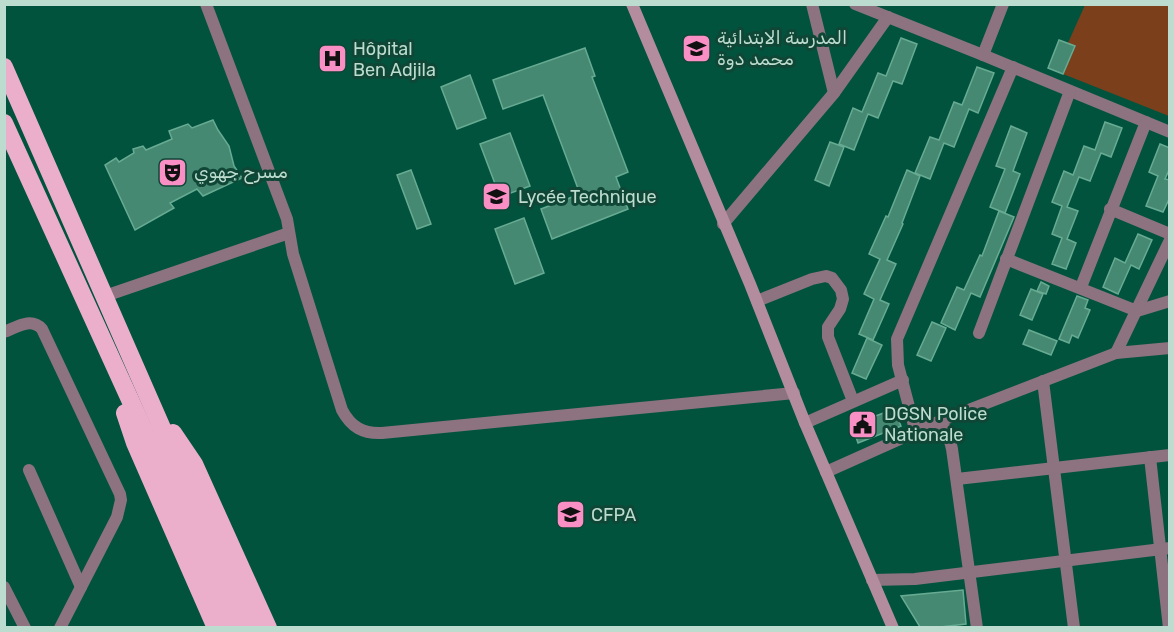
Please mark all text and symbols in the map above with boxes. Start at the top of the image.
place label: المدرسة الابتدائية محمد دوة [717,27,847,70]
school or university icon: المدرسة الابتدائية محمد دوة [680,32,712,64]
place label: Hôpital Ben Adjila [353,38,436,81]
hospital icon: Hôpital Ben Adjila [316,43,348,75]
theatre icon: مسرح جهوي [157,156,189,188]
place label: مسرح جهوي [194,161,288,184]
school or university icon: Lycée Technique [481,181,513,213]
place label: Lycée Technique [518,186,657,208]
place label: DGSN Police Nationale [884,403,987,446]
public building icon: DGSN Police Nationale [847,408,879,440]
school or university icon: CFPA [554,499,586,531]
place label: CFPA [591,504,636,526]

